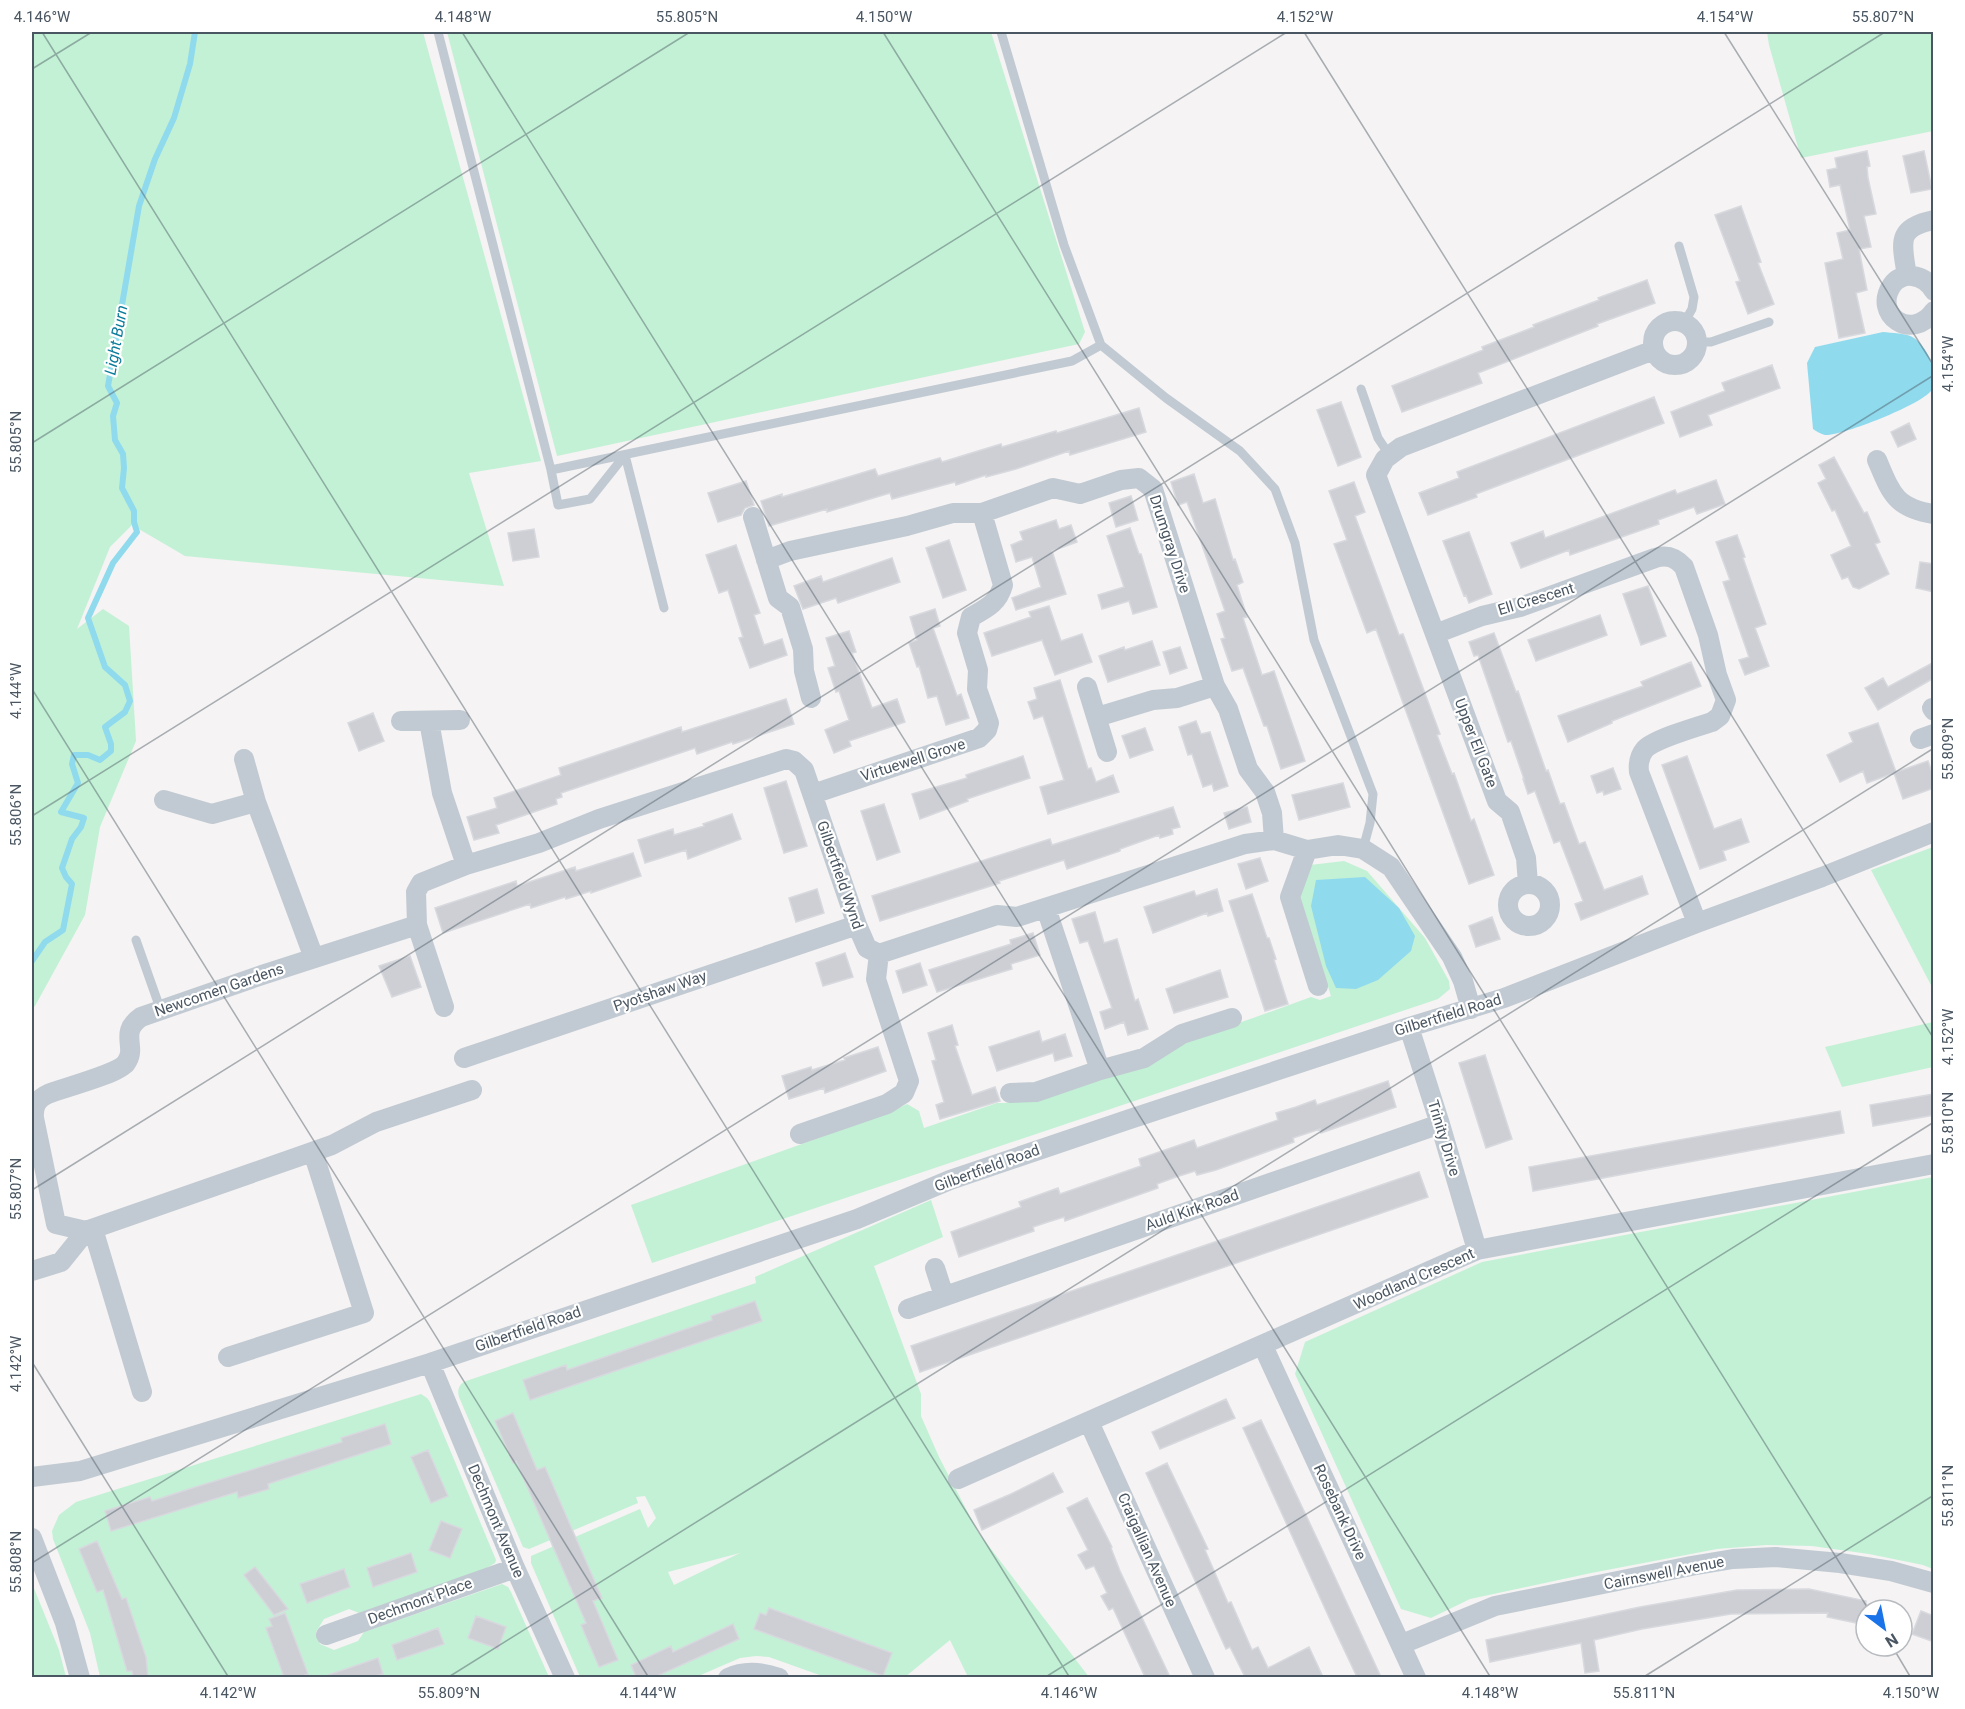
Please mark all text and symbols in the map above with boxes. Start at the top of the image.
text: 4.146°W [14,8,70,26]
text: 4.148°W [435,8,491,26]
text: 55.805°N [656,8,718,26]
text: 4.150°W [856,8,912,26]
text: 4.152°W [1277,8,1333,26]
text: 4.154°W [1697,8,1753,26]
text: 55.807°N [1852,8,1914,26]
water label: Light Burn [101,304,131,376]
text: 4.154°W [1939,336,1957,392]
text: 55.805°N [7,411,25,473]
street label: Drumgray Drive [1146,493,1194,595]
street label: Ell Crescent [1496,579,1576,619]
text: 4.144°W [7,663,25,719]
street label: Upper Ell Gate [1451,696,1501,790]
text: 55.809°N [1939,718,1957,780]
street label: Virtuewell Grove [859,735,968,785]
text: 55.806°N [7,784,25,846]
street label: Gilbertfield Wynd [813,818,867,932]
street label: Newcomen Gardens [152,959,286,1021]
street label: Pyotshaw Way [611,967,709,1015]
street label: Gilbertfield Road [1392,990,1504,1040]
text: 4.152°W [1939,1009,1957,1065]
text: 55.810°N [1939,1092,1957,1154]
street label: Trinity Drive [1424,1098,1464,1178]
street label: Gilbertfield Road [932,1141,1042,1195]
text: 55.807°N [7,1158,25,1220]
street label: Auld Kirk Road [1143,1186,1241,1234]
street label: Woodland Crescent [1351,1244,1477,1314]
street label: Gilbertfield Road [473,1302,583,1356]
text: 4.142°W [7,1336,25,1392]
street label: Rosebank Drive [1310,1461,1370,1563]
street label: Dechmont Avenue [464,1462,528,1581]
text: 55.811°N [1939,1465,1957,1527]
street label: Craigallian Avenue [1114,1490,1180,1610]
text: 55.808°N [7,1531,25,1593]
street label: Cairnswell Avenue [1602,1553,1726,1593]
street label: Dechmont Place [365,1574,475,1628]
north arrow [1854,1598,1914,1658]
text: N [1882,1629,1902,1651]
text: 4.142°W [200,1684,256,1702]
text: 55.809°N [418,1684,480,1702]
text: 4.144°W [620,1684,676,1702]
text: 4.146°W [1041,1684,1097,1702]
text: 4.148°W [1462,1684,1518,1702]
text: 55.811°N [1613,1684,1675,1702]
text: 4.150°W [1883,1684,1939,1702]

